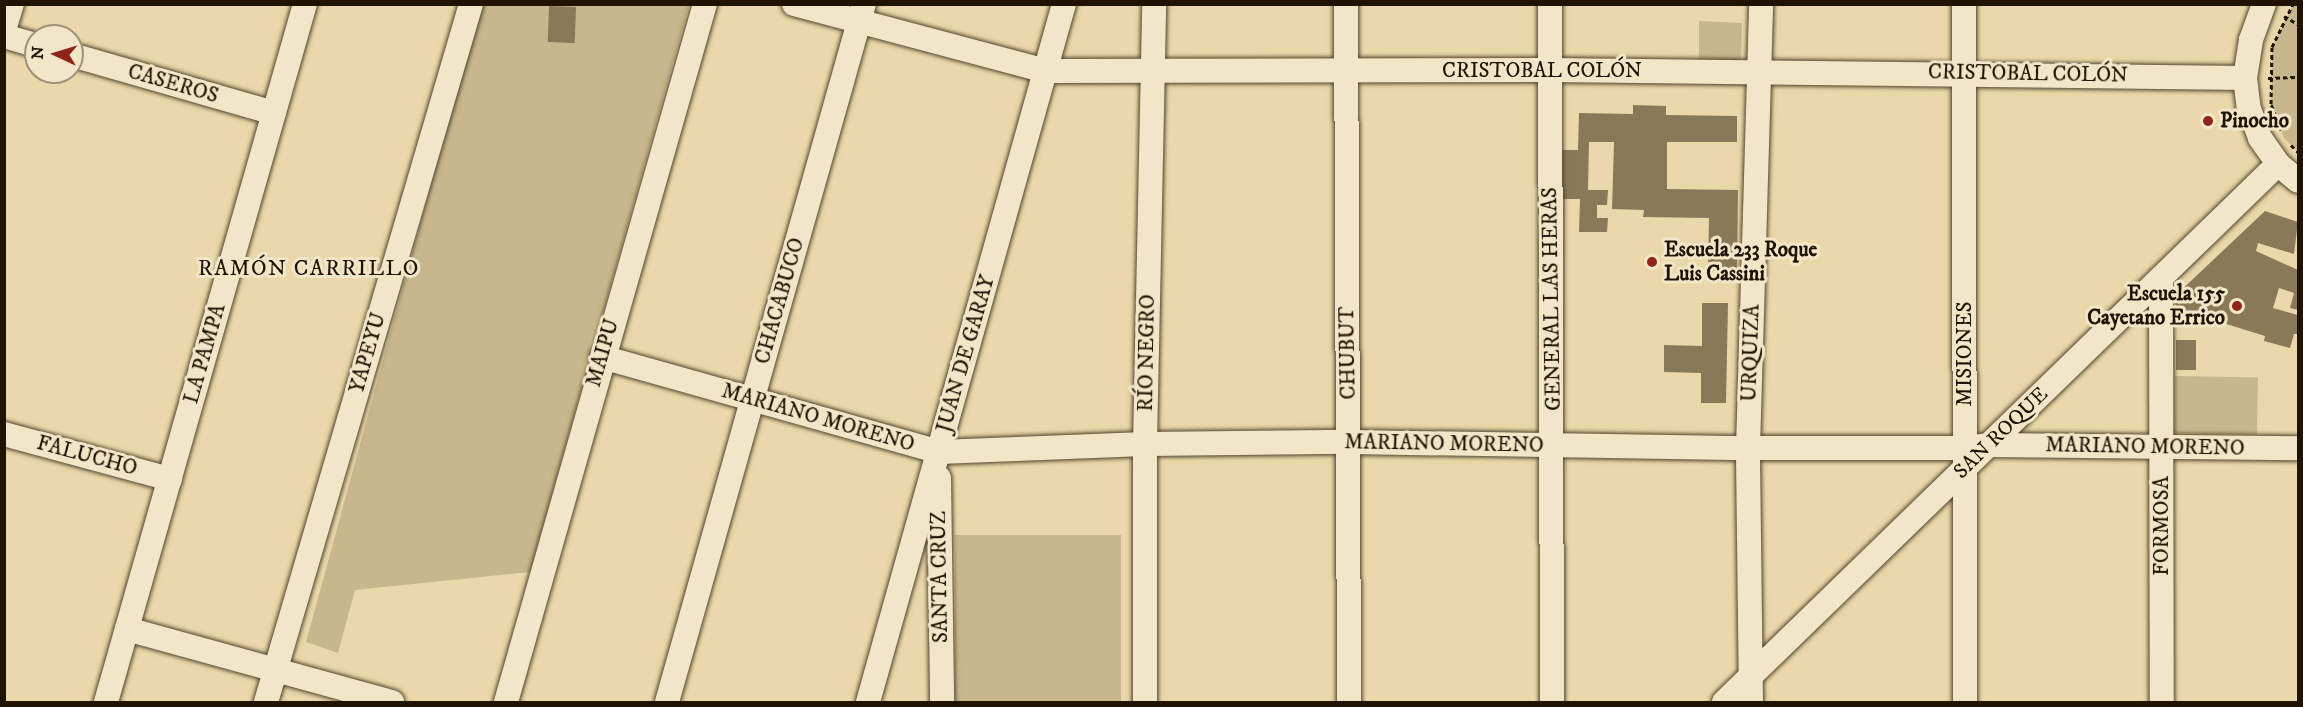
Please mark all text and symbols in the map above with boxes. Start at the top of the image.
north arrow [24,24,84,84]
text: N [28,46,48,60]
street label: CRISTOBAL COLÓN [1442,58,1642,84]
street label: CASEROS [125,59,221,109]
street label: CRISTOBAL COLÓN [1928,60,2128,88]
place label: Pinocho [2220,108,2289,134]
marker: Pinocho [2201,114,2215,128]
street label: GENERAL LAS HERAS [1537,187,1567,411]
street label: CHACABUCO [750,235,810,367]
place label: Escuela 233 Roque Luis Cassini [1664,237,1817,287]
marker: Escuela 233 Roque Luis Cassini [1645,255,1659,269]
district label: RAMÓN CARRILLO [198,256,420,282]
street label: JUAN DE GARAY [932,273,1000,435]
place label: Escuela 155 Cayetano Errico [2087,281,2225,331]
street label: RÍO NEGRO [1133,294,1161,412]
marker: Escuela 155 Cayetano Errico [2230,299,2244,313]
street label: LA PAMPA [179,301,231,407]
street label: MISIONES [1952,301,1978,407]
street label: URQUIZA [1737,304,1765,402]
street label: CHUBUT [1335,306,1361,400]
street label: YAPEYU [344,310,392,396]
street label: MAIPU [581,316,625,390]
street label: MARIANO MORENO [719,378,917,458]
street label: SAN ROQUE [1949,382,2053,484]
street label: MARIANO MORENO [1344,430,1544,458]
street label: FALUCHO [34,431,140,481]
street label: MARIANO MORENO [2045,433,2245,461]
street label: FORMOSA [2149,476,2175,576]
street label: SANTA CRUZ [926,511,954,643]

